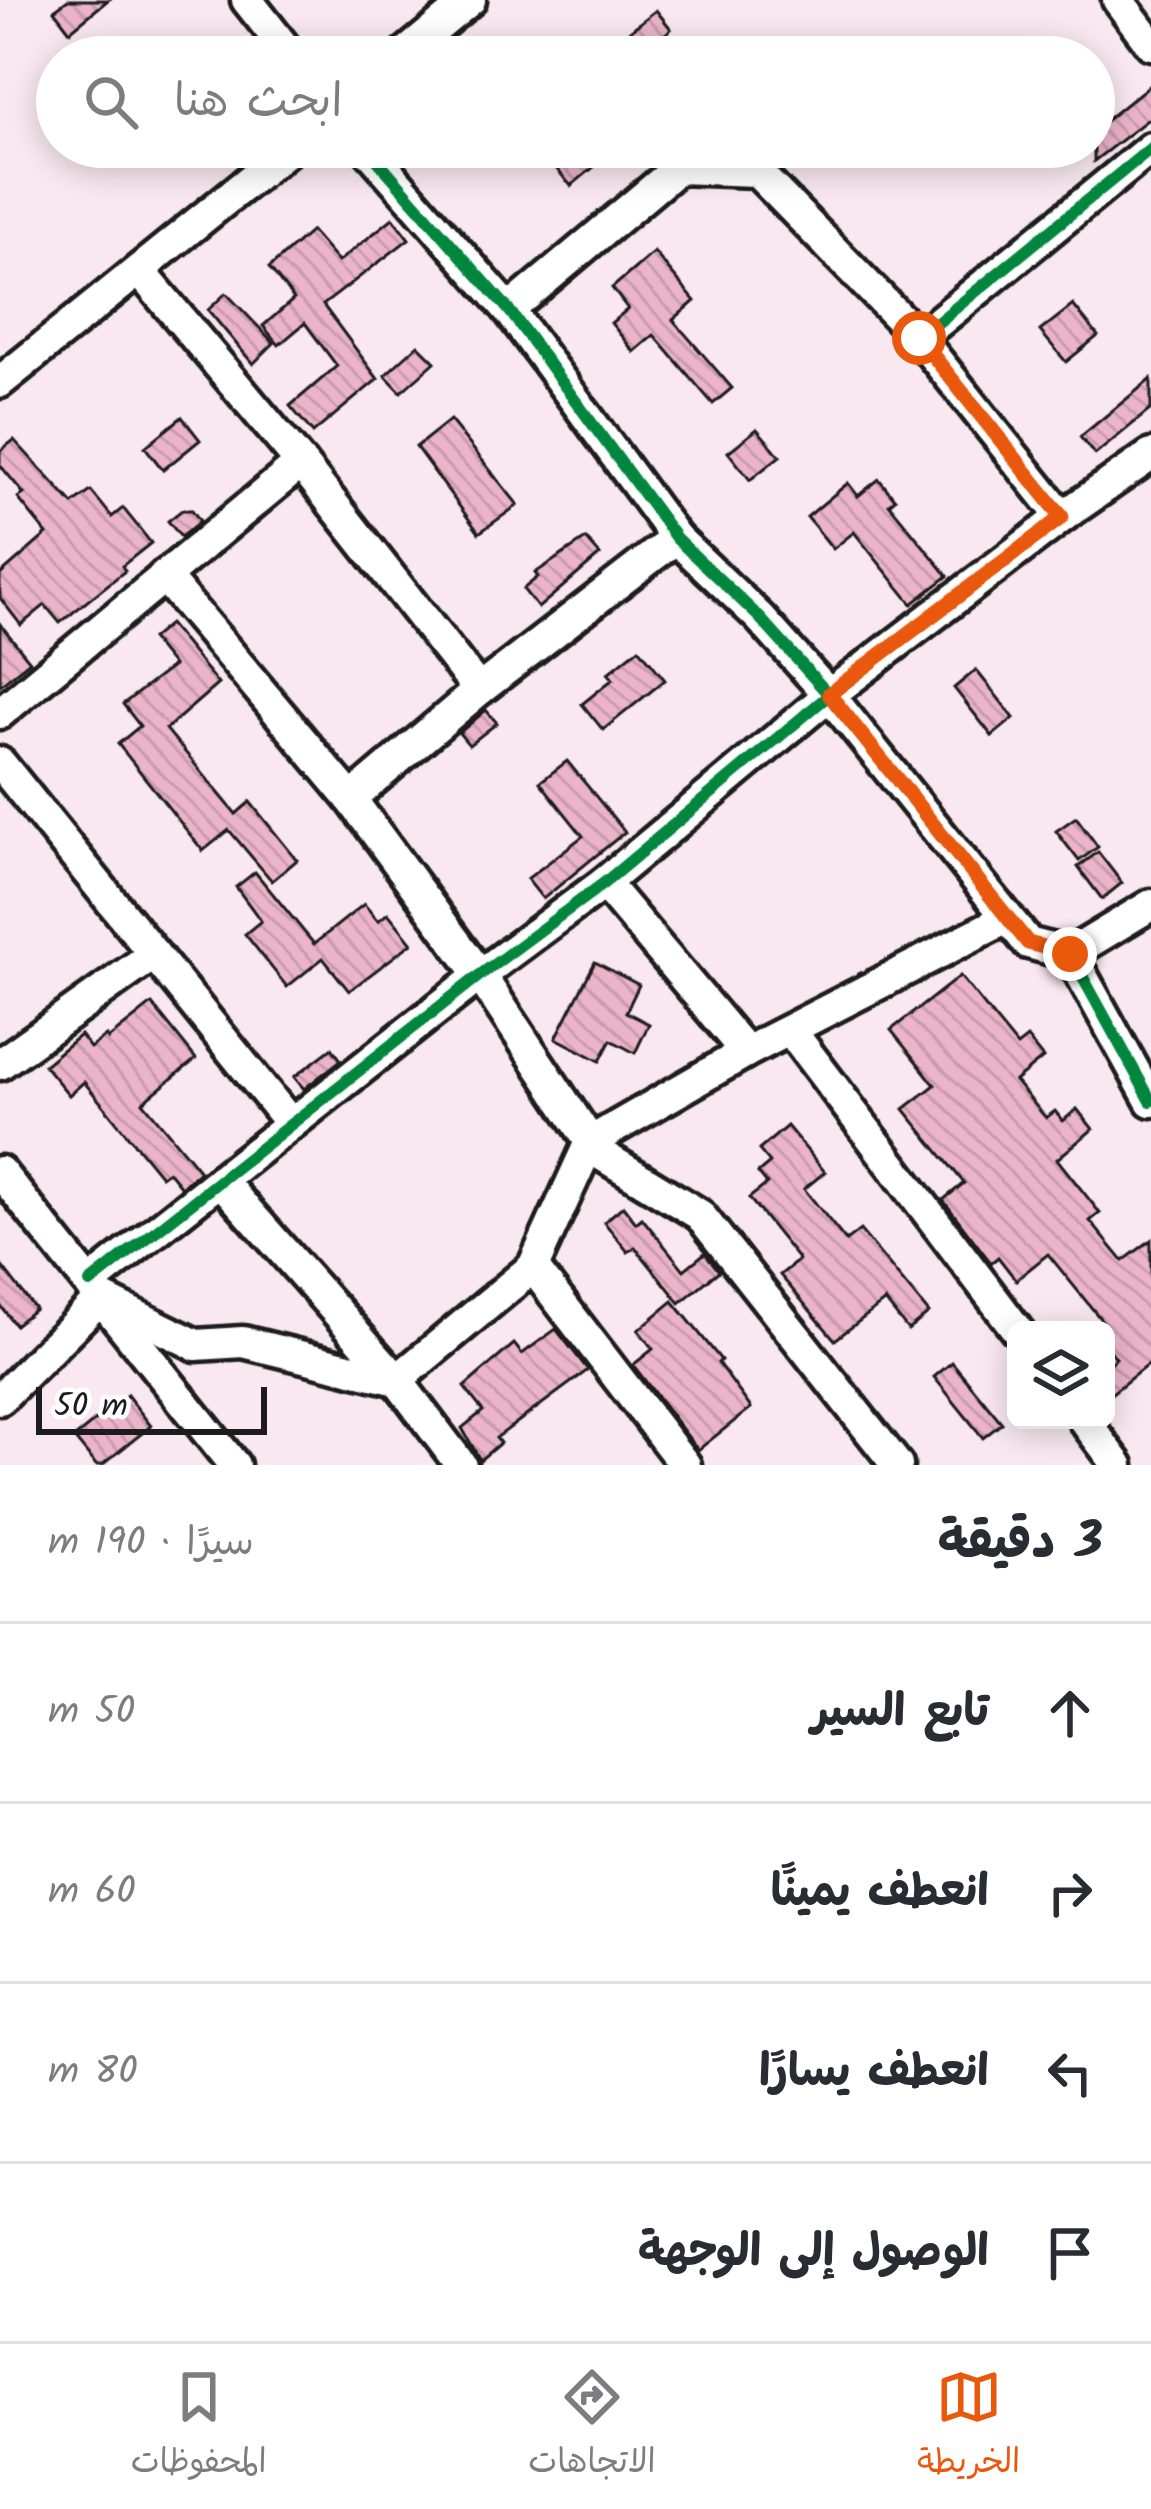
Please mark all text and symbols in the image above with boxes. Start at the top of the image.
search box [36,36,1115,168]
text: ابحث هنا [174,67,342,139]
icon: search [78,69,144,135]
route start [892,311,946,365]
route end [1043,927,1097,981]
map controls [1007,1321,1115,1429]
button: layers [1007,1321,1115,1429]
scale bar [36,1381,267,1434]
text: 50 m [54,1381,128,1434]
text: 3 دقيقة [938,1503,1103,1584]
text: سيرًا · 190 m [48,1513,254,1575]
text: تابع السير [811,1677,989,1749]
icon: ahead [1037,1680,1103,1746]
text: 50 m [48,1682,135,1744]
text: انعطف يمينًا [771,1857,989,1929]
icon: right [1037,1860,1103,1926]
text: 60 m [48,1862,136,1924]
text: انعطف يسارًا [759,2037,989,2109]
icon: left [1037,2040,1103,2106]
text: 80 m [48,2042,138,2104]
text: الوصول إلى الوجهة [638,2217,989,2289]
icon: arrive [1037,2220,1103,2286]
tab: المحفوظات [131,2364,267,2490]
tab: الاتجاهات [528,2364,656,2490]
tab: الخريطة [917,2364,1020,2490]

